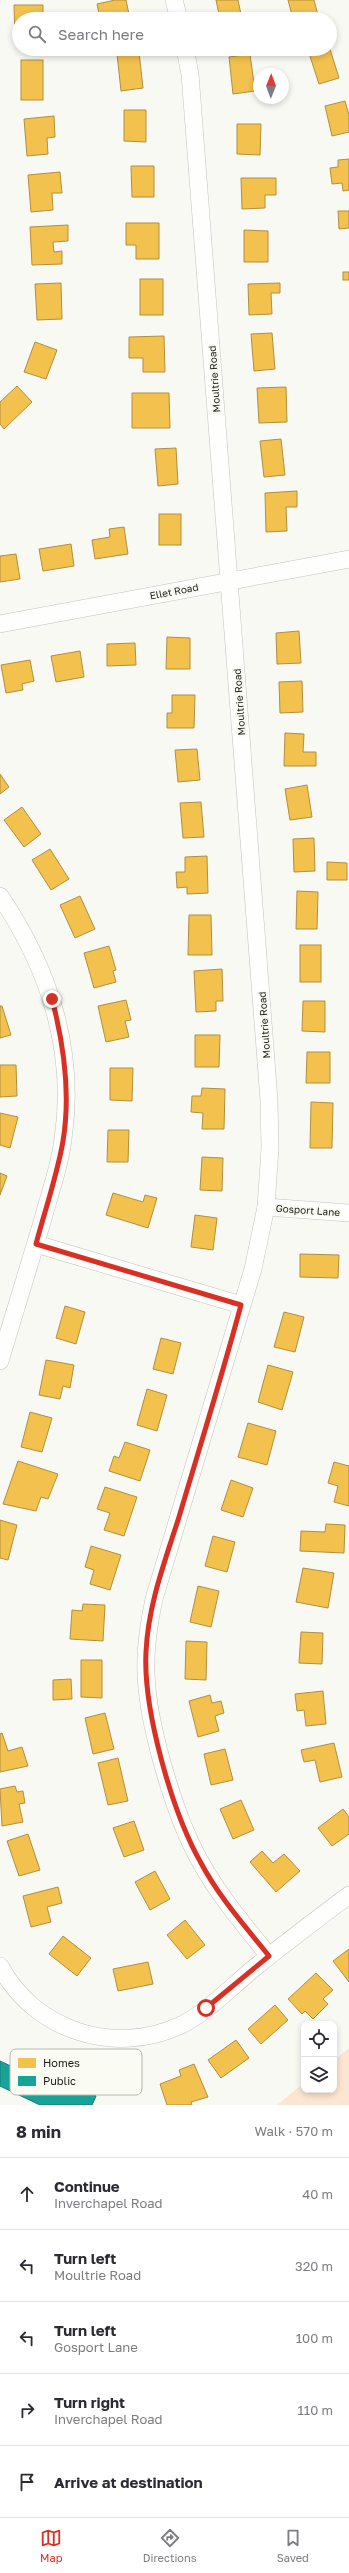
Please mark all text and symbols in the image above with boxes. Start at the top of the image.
search box [12,12,337,56]
icon: search [26,23,48,45]
text: Search here [58,25,144,43]
north arrow [253,68,289,104]
street label: Moultrie Road [206,345,222,413]
street label: Ellet Road [149,580,199,602]
street label: Moultrie Road [231,668,247,736]
route end [43,990,61,1008]
street label: Moultrie Road [256,991,272,1059]
street label: Gosport Lane [275,1202,341,1218]
route start [197,1999,215,2017]
map controls [301,2021,337,2093]
button: locate [301,2021,337,2057]
legend [10,2049,142,2095]
text: Homes [43,2056,80,2069]
button: layers [301,2057,337,2093]
text: Public [43,2074,76,2087]
text: 8 min [16,2121,61,2142]
text: Walk · 570 m [255,2123,333,2139]
text: Continue [54,2177,120,2195]
icon: ahead [16,2183,38,2205]
text: 40 m [302,2186,333,2202]
text: Inverchapel Road [54,2195,163,2211]
text: Turn left [54,2249,116,2267]
icon: left [16,2255,38,2277]
text: 320 m [295,2258,333,2274]
text: Moultrie Road [54,2267,141,2283]
text: Turn left [54,2321,116,2339]
icon: left [16,2327,38,2349]
text: 100 m [296,2330,333,2346]
text: Gosport Lane [54,2339,138,2355]
text: Turn right [54,2393,125,2411]
icon: right [16,2399,38,2421]
text: 110 m [298,2402,333,2418]
text: Inverchapel Road [54,2411,163,2427]
icon: arrive [16,2471,38,2493]
text: Arrive at destination [54,2473,203,2491]
tab: Map [40,2527,63,2564]
tab: Directions [143,2527,197,2564]
tab: Saved [277,2527,309,2564]

